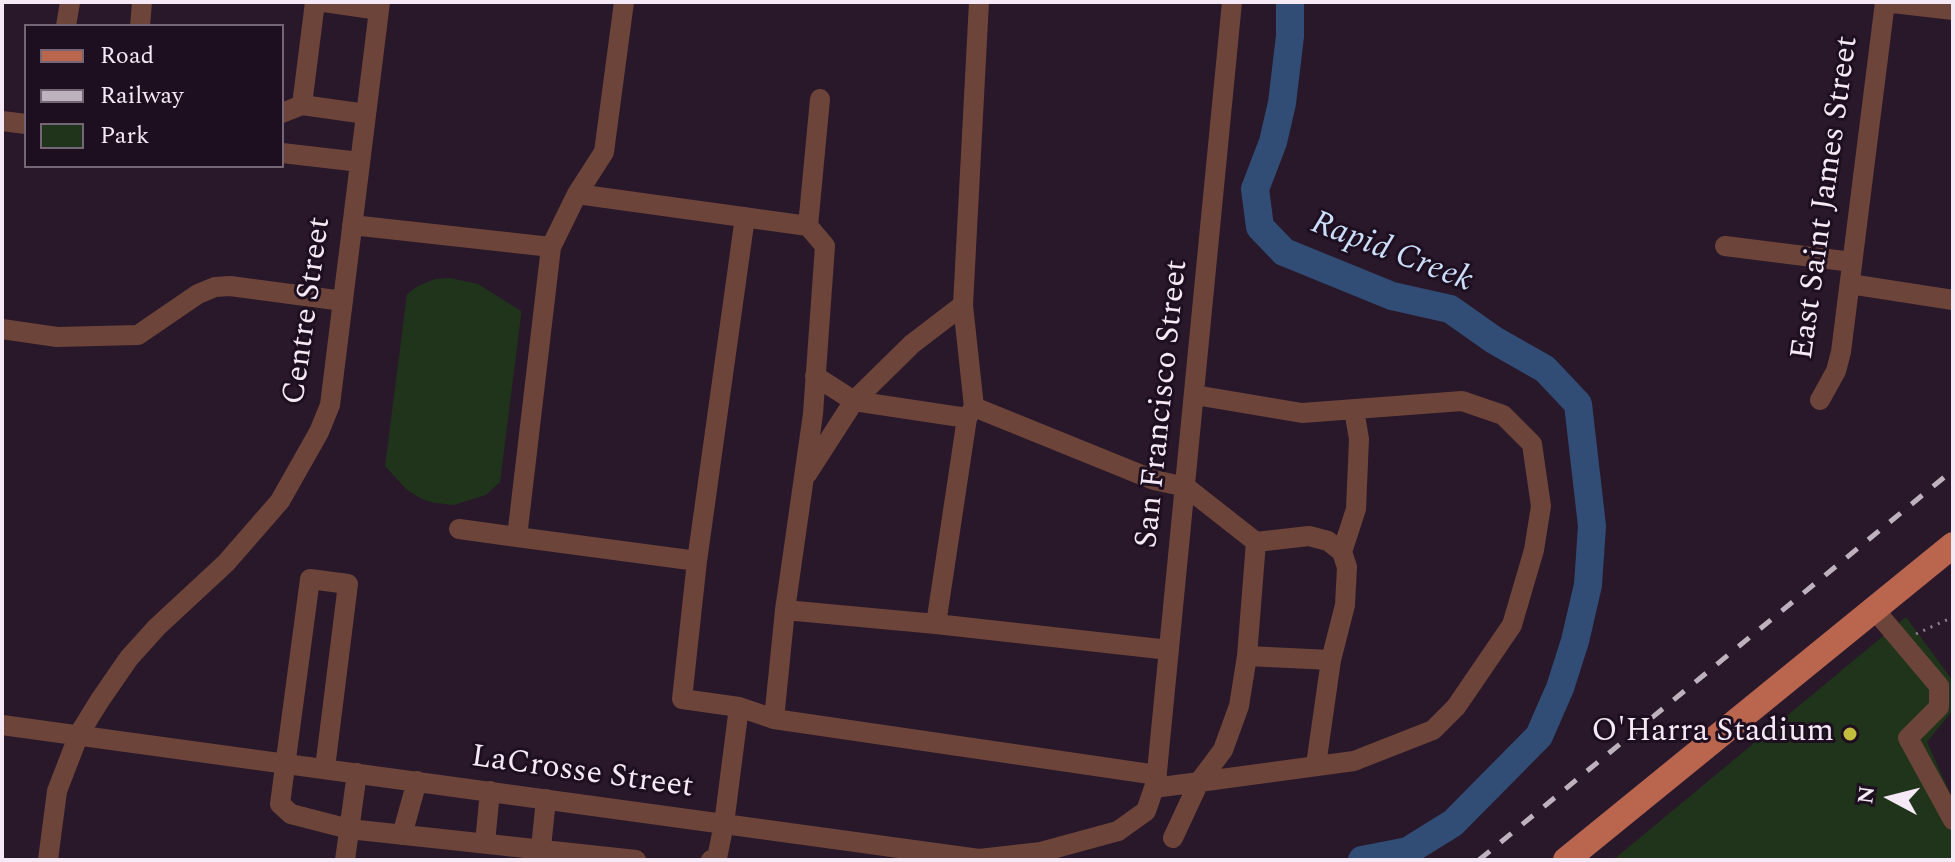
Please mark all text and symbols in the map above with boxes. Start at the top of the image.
legend [24,24,284,168]
street label: East Saint James Street [1785,34,1869,362]
text: Road [100,38,154,74]
text: Railway [100,78,184,114]
text: Park [100,118,150,154]
water label: Rapid Creek [1304,204,1478,304]
street label: Centre Street [277,215,341,407]
street label: San Francisco Street [1130,258,1198,550]
place label: O'Harra Stadium [1592,715,1834,753]
marker: O'Harra Stadium [1841,725,1859,743]
street label: LaCrosse Street [468,739,696,809]
north arrow [1851,758,1931,838]
text: N [1849,784,1884,806]

